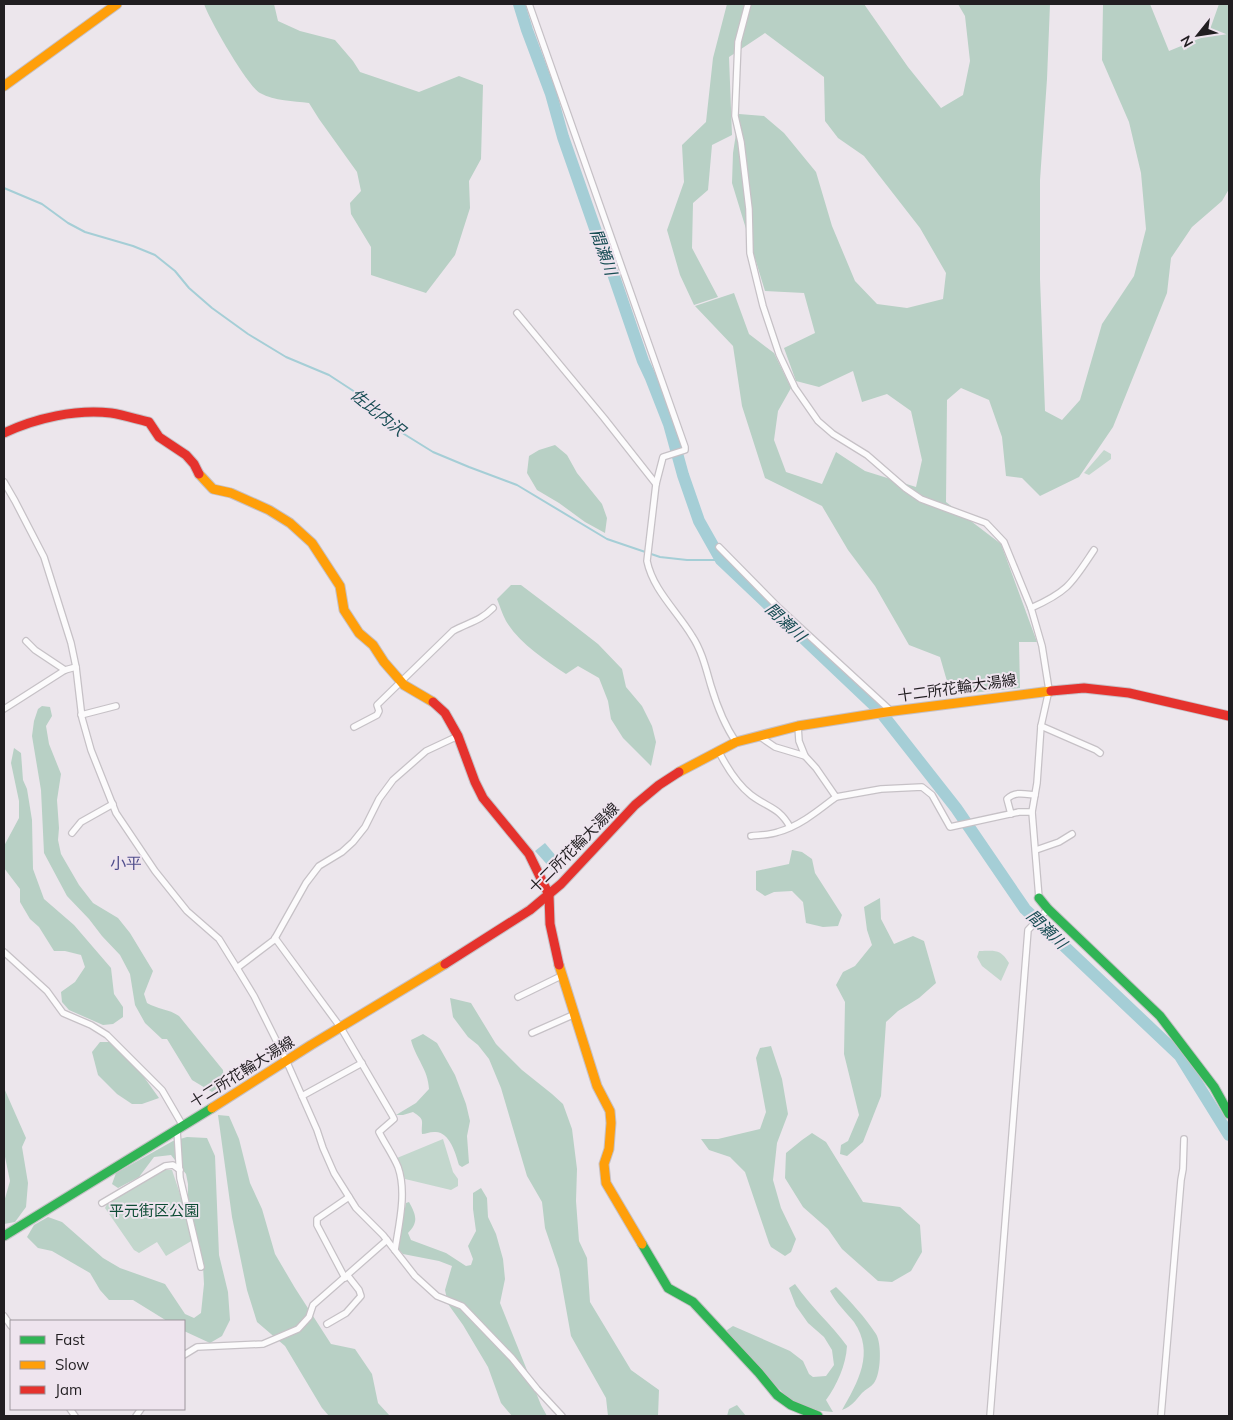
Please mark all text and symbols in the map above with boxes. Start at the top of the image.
north arrow [1173,10,1223,60]
text: N [1176,32,1197,51]
water label: 間瀬川 [586,226,622,280]
water label: 佐比内沢 [347,384,411,441]
water label: 間瀬川 [762,598,812,647]
street label: 十二所花輪大湯線 [896,670,1018,705]
street label: 十二所花輪大湯線 [524,798,623,897]
district label: 小平 [110,853,142,873]
water label: 間瀬川 [1023,905,1073,954]
street label: 十二所花輪大湯線 [186,1032,298,1111]
park label: 平元街区公園 [109,1201,199,1220]
legend [10,1320,185,1410]
text: Fast [55,1330,85,1349]
text: Slow [55,1355,89,1374]
text: Jam [55,1380,82,1399]

